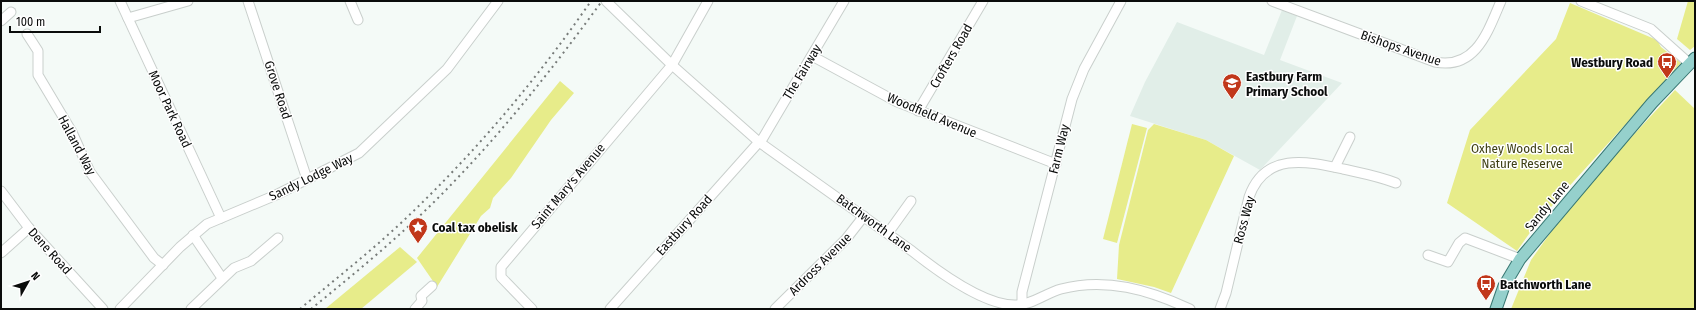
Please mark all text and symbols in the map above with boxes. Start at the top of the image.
scale bar [10,8,100,34]
text: 100 m [16,15,45,29]
street label: Crofters Road [927,21,975,91]
street label: Bishops Avenue [1359,27,1443,69]
street label: The Fairway [780,41,824,102]
bus stop icon: Westbury Road [1656,51,1678,79]
place label: Westbury Road [1571,55,1653,70]
street label: Grove Road [262,59,294,121]
street label: Moor Park Road [146,68,194,150]
place label: Eastbury Farm Primary School [1246,69,1328,99]
school or university icon: Eastbury Farm Primary School [1221,72,1243,100]
street label: Woodfield Avenue [885,89,979,141]
street label: Halland Way [55,113,99,178]
street label: Farm Way [1046,123,1072,175]
street label: Saint Mary's Avenue [528,140,608,232]
park label: Oxhey Woods Local Nature Reserve [1471,141,1574,171]
street label: Sandy Lodge Way [267,150,356,204]
street label: Sandy Lane [1522,178,1572,234]
street label: Batchworth Lane [833,191,915,255]
street label: Eastbury Road [653,192,715,258]
street label: Ross Way [1230,194,1258,246]
place icon: Coal tax obelisk [407,216,429,244]
place label: Coal tax obelisk [432,220,518,235]
street label: Dene Road [25,225,75,277]
street label: Ardross Avenue [786,230,854,298]
north arrow [8,262,48,302]
text: N [28,269,43,283]
bus stop icon: Batchworth Lane [1475,273,1497,301]
place label: Batchworth Lane [1500,277,1592,292]

